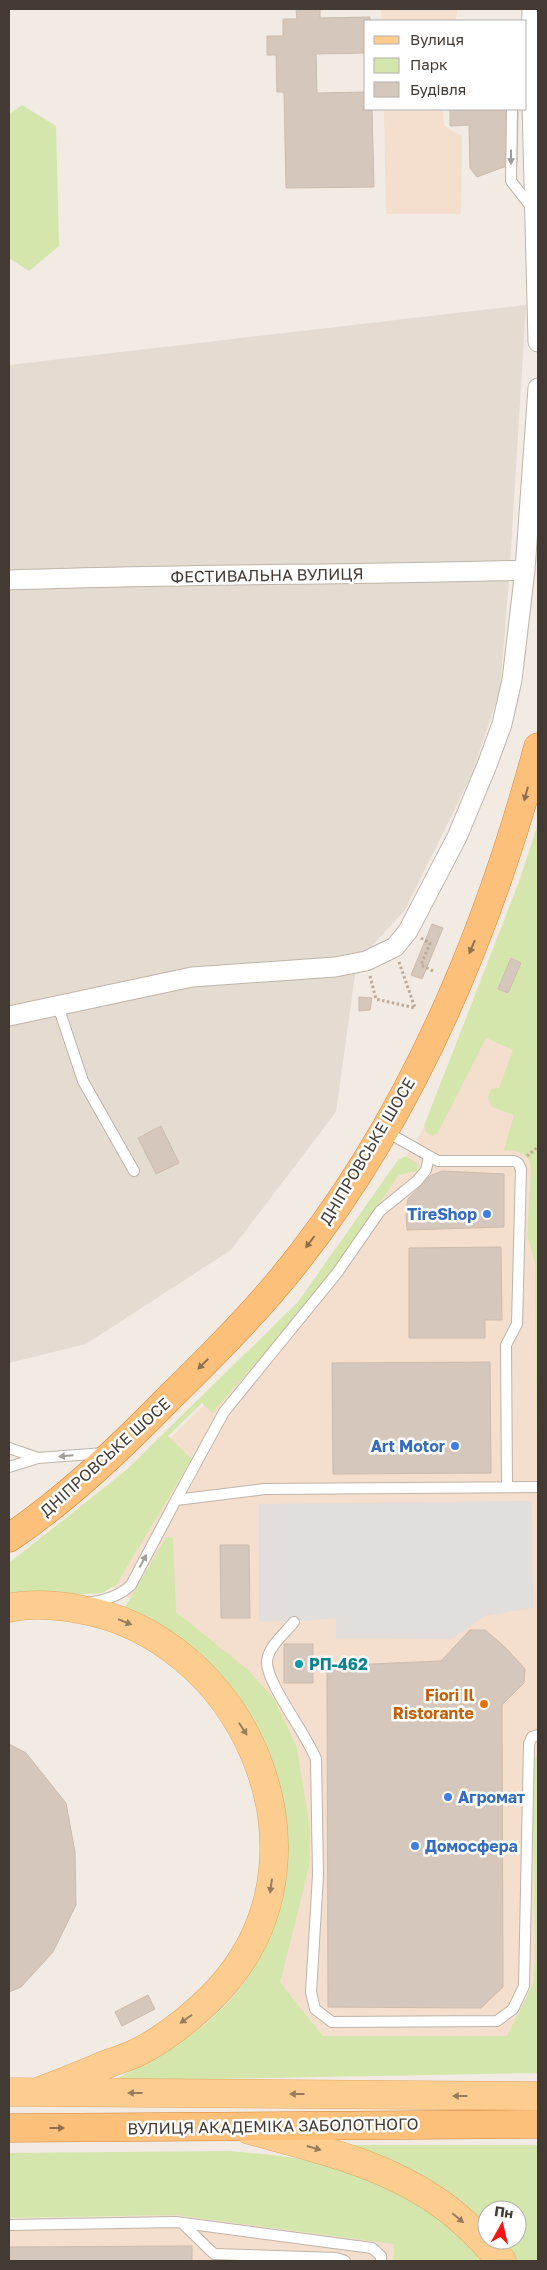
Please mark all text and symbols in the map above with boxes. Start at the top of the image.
legend [364,20,527,110]
text: Вулиця [410,30,464,48]
text: Парк [410,55,448,73]
text: Будівля [410,80,466,98]
one-way arrow [507,150,515,166]
street label: ФЕСТИВАЛЬНА ВУЛИЦЯ [170,563,364,587]
one-way arrow [521,786,529,801]
one-way arrow [468,940,476,954]
street label: ДНІПРОВСЬКЕ ШОСЕ [315,1074,419,1228]
place label: TireShop [407,1204,477,1224]
marker: TireShop [481,1208,493,1220]
one-way arrow [305,1235,315,1249]
one-way arrow [198,1358,210,1370]
street label: ДНІПРОВСЬКЕ ШОСЕ [36,1393,174,1521]
place label: Art Motor [371,1436,445,1456]
marker: Art Motor [449,1440,461,1452]
one-way arrow [58,1452,74,1460]
one-way arrow [139,1553,147,1568]
one-way arrow [118,1618,133,1626]
place label: РП-462 [309,1654,368,1674]
marker: РП-462 [293,1658,305,1670]
place label: Fiori Il Ristorante [393,1685,475,1723]
marker: Fiori Il Ristorante [478,1698,490,1710]
one-way arrow [238,1723,247,1736]
place label: Агромат [458,1787,525,1807]
marker: Агромат [442,1791,454,1803]
place label: Домосфера [425,1836,518,1856]
marker: Домосфера [409,1840,421,1852]
one-way arrow [266,1878,274,1894]
one-way arrow [180,2014,193,2025]
one-way arrow [127,2089,143,2097]
one-way arrow [289,2090,305,2098]
one-way arrow [452,2092,468,2100]
street label: ВУЛИЦЯ АКАДЕМІКА ЗАБОЛОТНОГО [127,2113,419,2139]
one-way arrow [50,2124,66,2132]
one-way arrow [306,2144,321,2152]
north arrow [477,2200,527,2250]
text: Пн [493,2202,514,2221]
one-way arrow [452,2213,465,2224]

